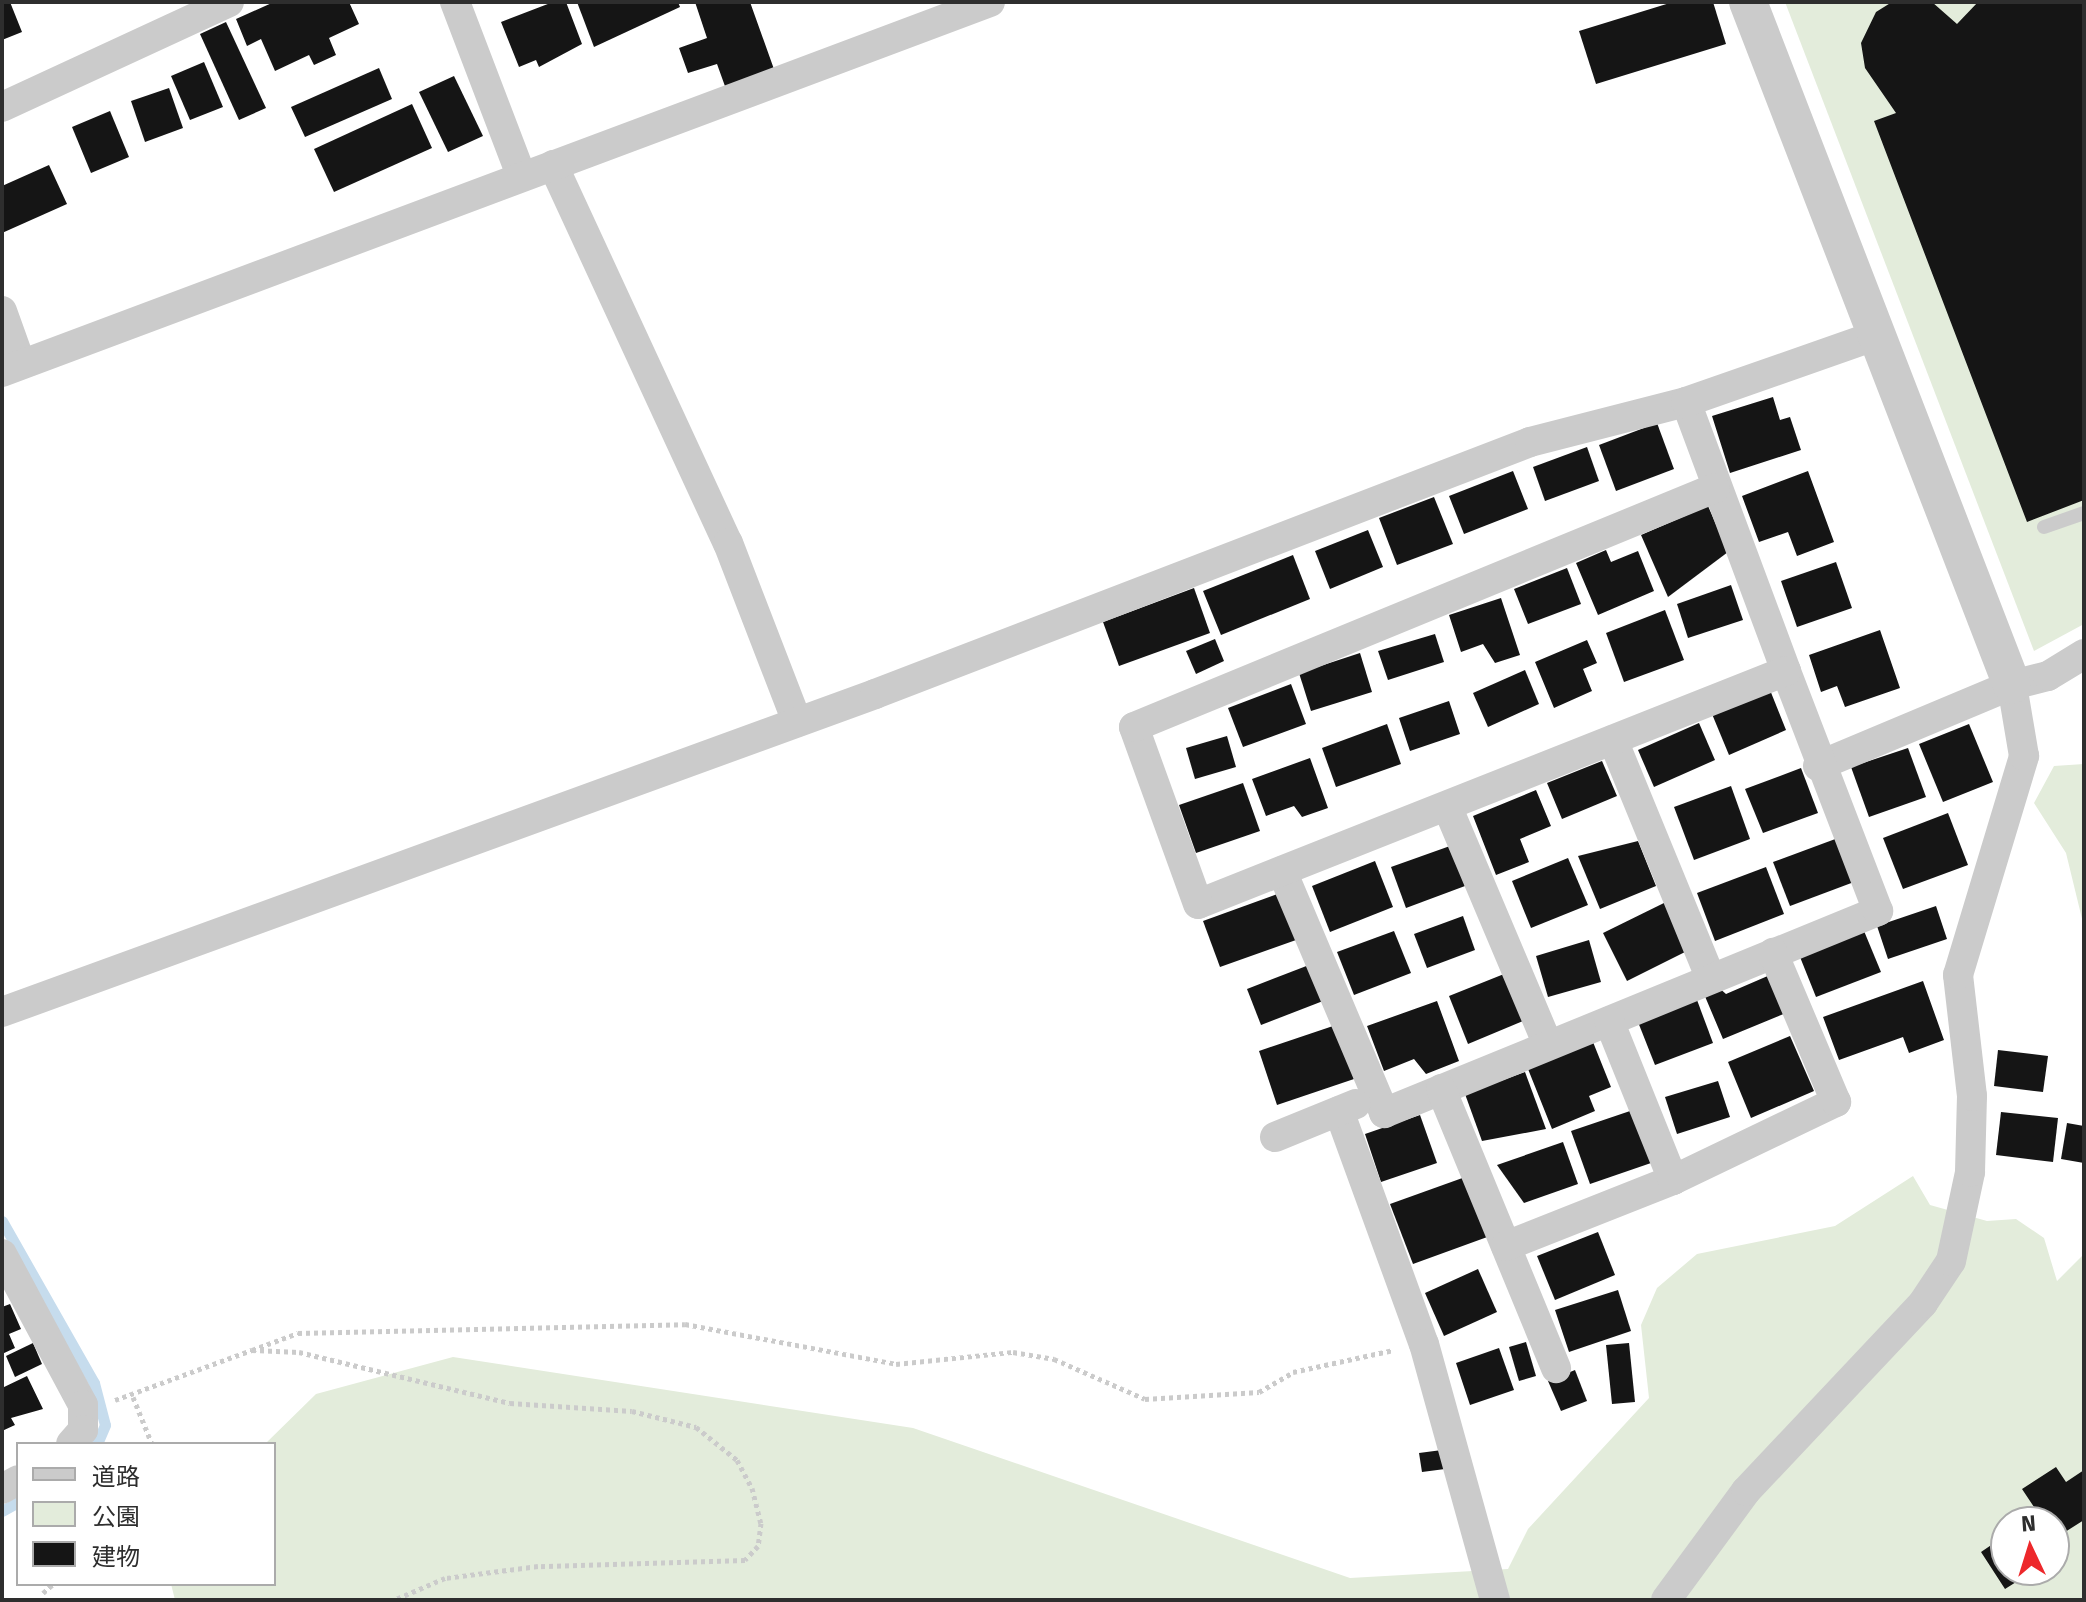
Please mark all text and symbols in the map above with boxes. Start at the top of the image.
legend [16,1442,276,1586]
text: 道路 [92,1463,140,1491]
text: 公園 [92,1503,140,1531]
north arrow [1990,1506,2070,1586]
text: N [2020,1510,2037,1538]
text: 建物 [92,1543,140,1571]

